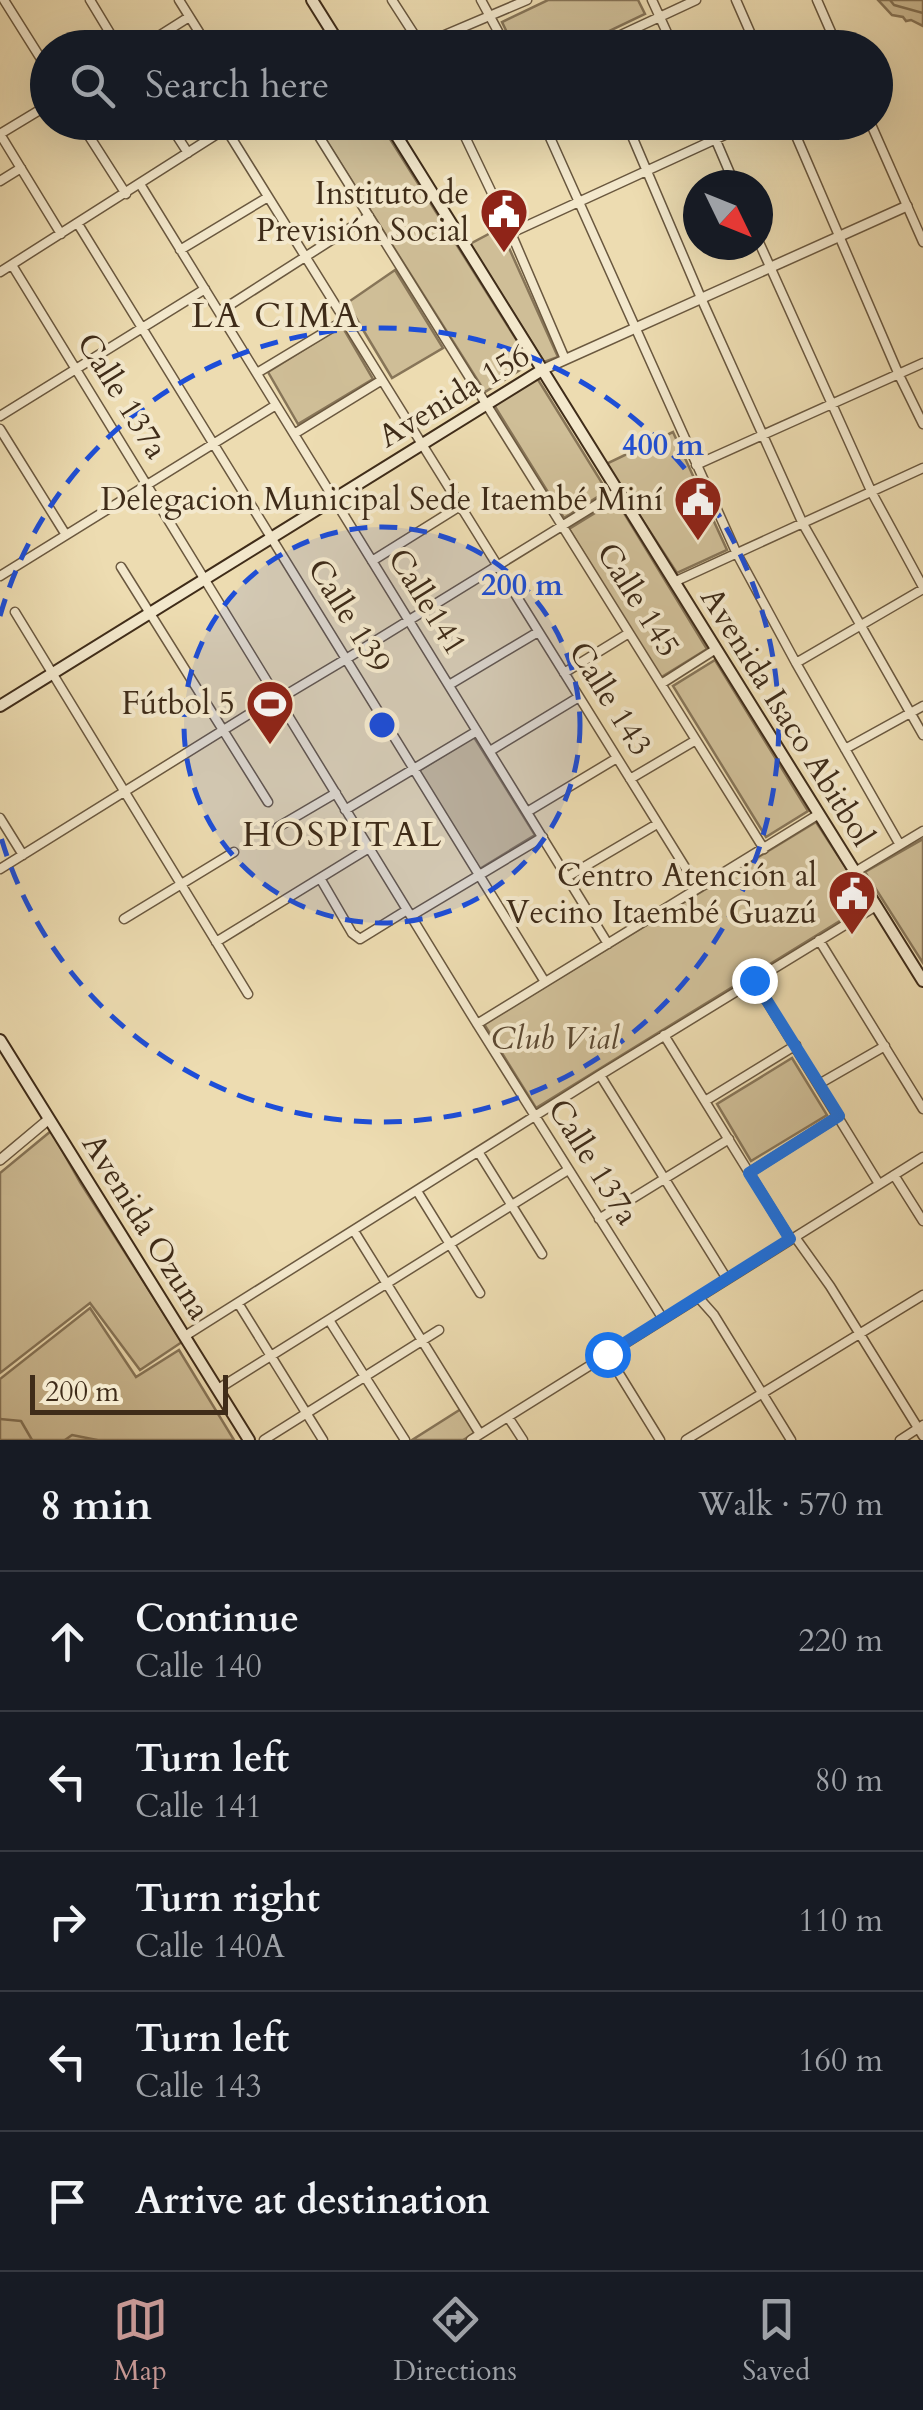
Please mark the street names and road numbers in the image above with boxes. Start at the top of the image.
street label: Calle 137a [66,325,178,467]
street label: Avenida 156 [370,334,538,458]
street label: Calle 145 [586,535,690,665]
street label: Calle141 [377,540,477,664]
street label: Calle 139 [297,551,401,681]
street label: Avenida Isaco Abitbol [689,579,885,855]
street label: Calle 143 [558,634,662,764]
street label: Calle 137a [537,1091,649,1233]
street label: Avenida Ozuna [71,1126,221,1329]

